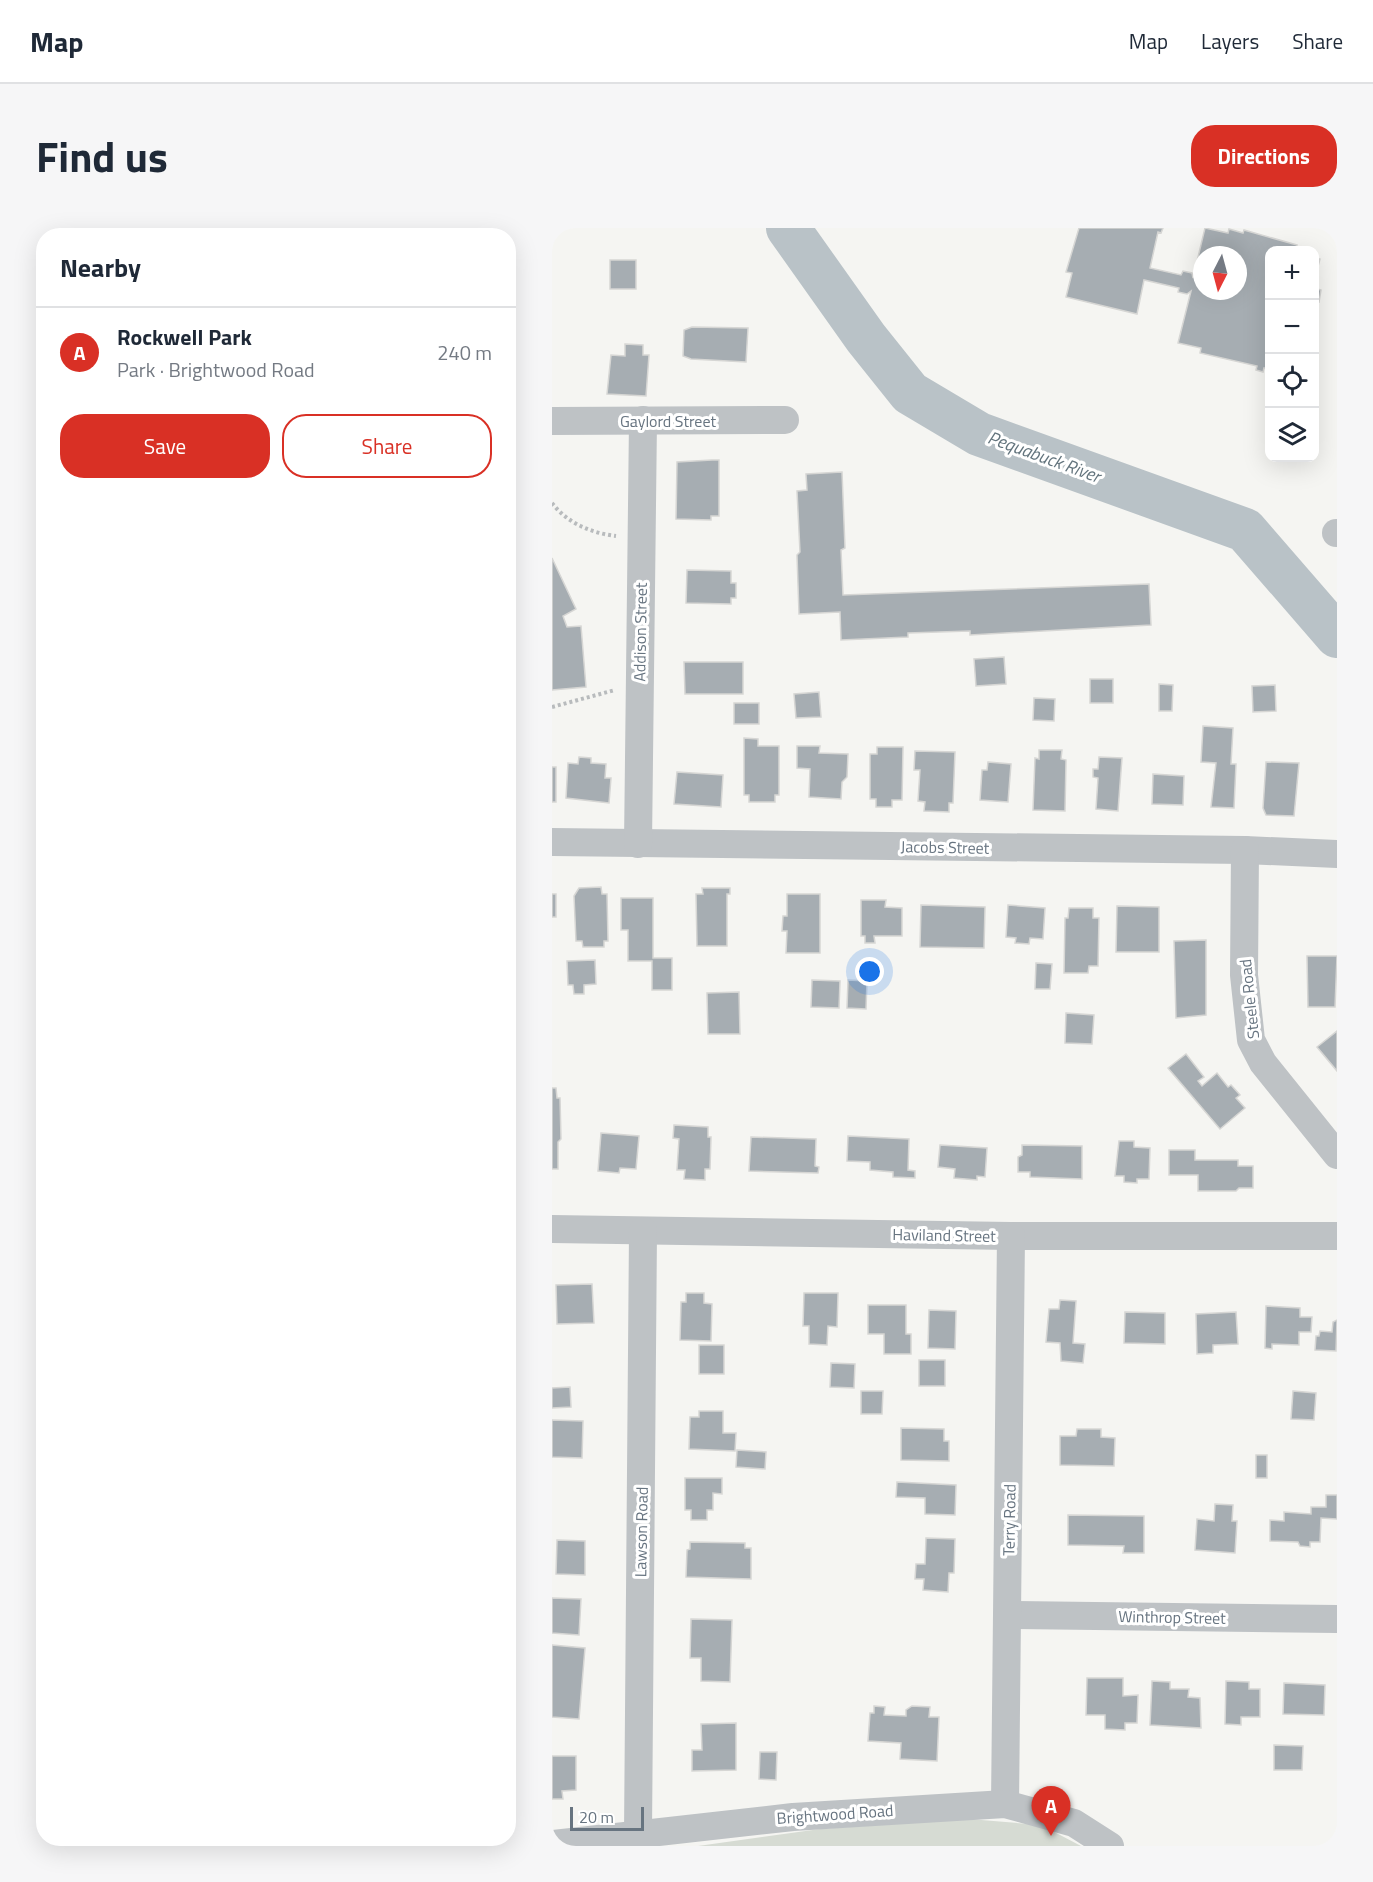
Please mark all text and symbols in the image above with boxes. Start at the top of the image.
text: Map [30,20,84,63]
text: Map [1129,25,1168,57]
text: Layers [1201,25,1259,57]
text: Share [1292,25,1343,57]
text: Find us [36,124,168,188]
button: Directions [1191,125,1337,187]
north arrow [1193,246,1247,300]
map controls [1265,246,1319,462]
button: + [1265,246,1319,300]
text: Nearby [60,248,141,287]
button: − [1265,300,1319,354]
text: Rockwell Park [117,320,252,354]
text: A [73,337,86,368]
text: 240 m [437,337,492,368]
text: Park · Brightwood Road [117,354,315,385]
button: locate [1265,354,1319,408]
button: layers [1265,408,1319,462]
street label: Gaylord Street [620,409,716,433]
button: Save [60,414,270,478]
button: Share [282,414,492,478]
water label: Pequabuck River [984,424,1106,490]
street label: Addison Street [627,582,653,682]
street label: Jacobs Street [901,834,990,860]
your location [855,957,884,986]
street label: Steele Road [1233,958,1265,1040]
street label: Haviland Street [892,1222,996,1248]
street label: Terry Road [996,1484,1022,1556]
street label: Lawson Road [628,1487,654,1577]
street label: Winthrop Street [1118,1604,1226,1630]
pin: A [1032,1786,1070,1836]
street label: Brightwood Road [776,1798,894,1830]
scale bar [570,1804,644,1832]
text: 20 m [579,1805,614,1829]

